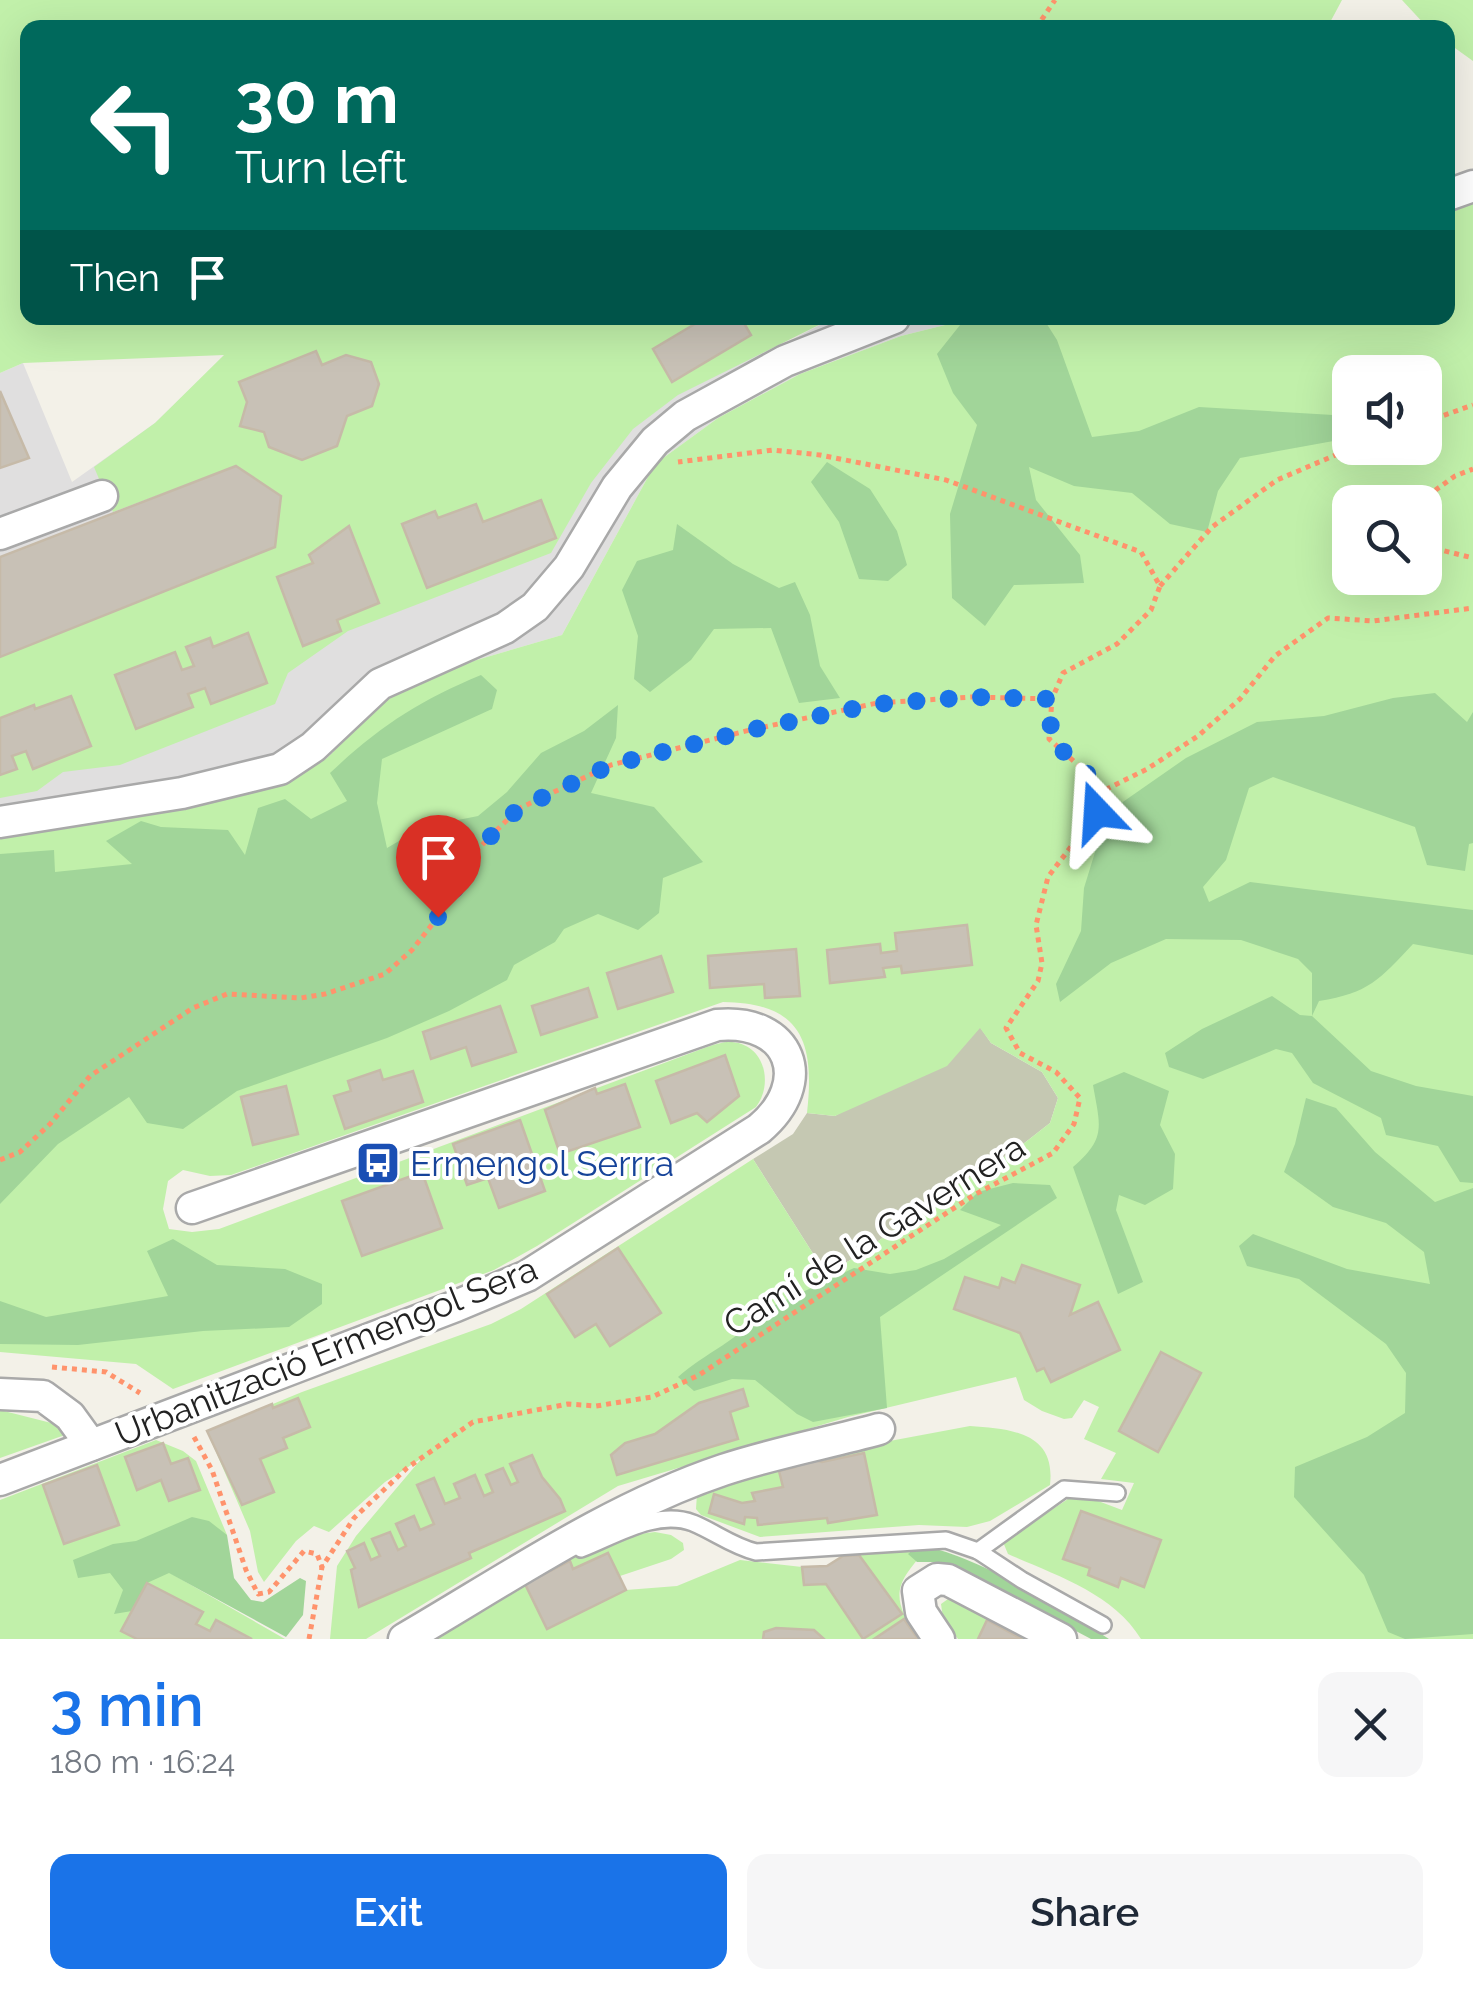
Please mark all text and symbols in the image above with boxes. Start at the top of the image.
text: 30 m [235,57,399,139]
icon: left [70,60,200,190]
text: Turn left [235,141,407,194]
icon: arrive [180,250,235,305]
text: Then [70,255,160,300]
map controls [1332,355,1442,595]
button: sound [1332,355,1442,465]
button: search [1332,485,1442,595]
position arrow [1045,760,1149,864]
pin [396,815,481,918]
icon: arrive [411,830,466,885]
street label: Camí de la Gavernera [716,1126,1032,1344]
bus stop icon: Ermengol Serrra [355,1140,401,1186]
place label: Ermengol Serrra [410,1143,674,1184]
street label: Urbanització Ermengol Sera [109,1247,543,1455]
text: 3 min [50,1670,204,1740]
button: close [1318,1672,1423,1777]
text: 180 m · 16:24 [50,1743,235,1780]
button: Exit [50,1854,727,1969]
button: Share [747,1854,1423,1969]

